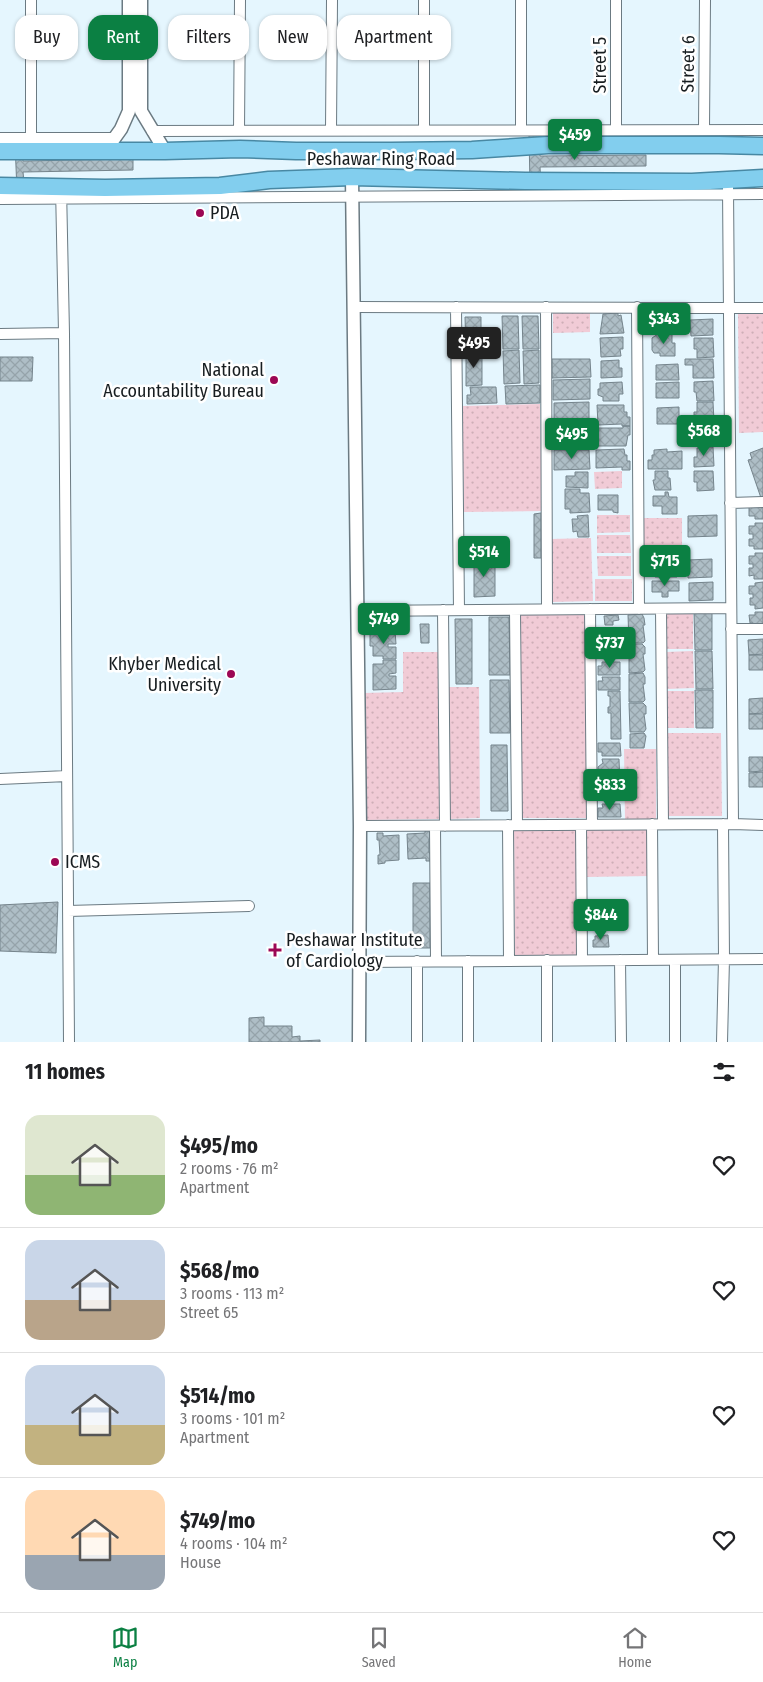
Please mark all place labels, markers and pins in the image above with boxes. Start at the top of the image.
pin: $459 [545,119,605,161]
place label: PDA [210,202,240,224]
marker: PDA [194,207,206,219]
pin: $343 [634,302,694,345]
pin: $495 [444,326,504,369]
place label: National Accountability Bureau [103,359,264,402]
marker: National Accountability Bureau [268,374,280,386]
pin: $568 [674,414,734,457]
pin: $495 [542,418,602,460]
pin: $514 [454,536,514,578]
pin: $715 [635,544,695,587]
pin: $749 [354,602,414,645]
pin: $737 [580,626,640,669]
place label: Khyber Medical University [108,653,221,696]
marker: Khyber Medical University [225,668,237,680]
pin: $833 [580,768,640,811]
place label: ICMS [65,851,100,873]
marker: ICMS [49,856,61,868]
pin: $844 [571,898,631,941]
place label: Peshawar Institute of Cardiology [286,929,423,972]
marker: Peshawar Institute of Cardiology [268,943,282,957]

